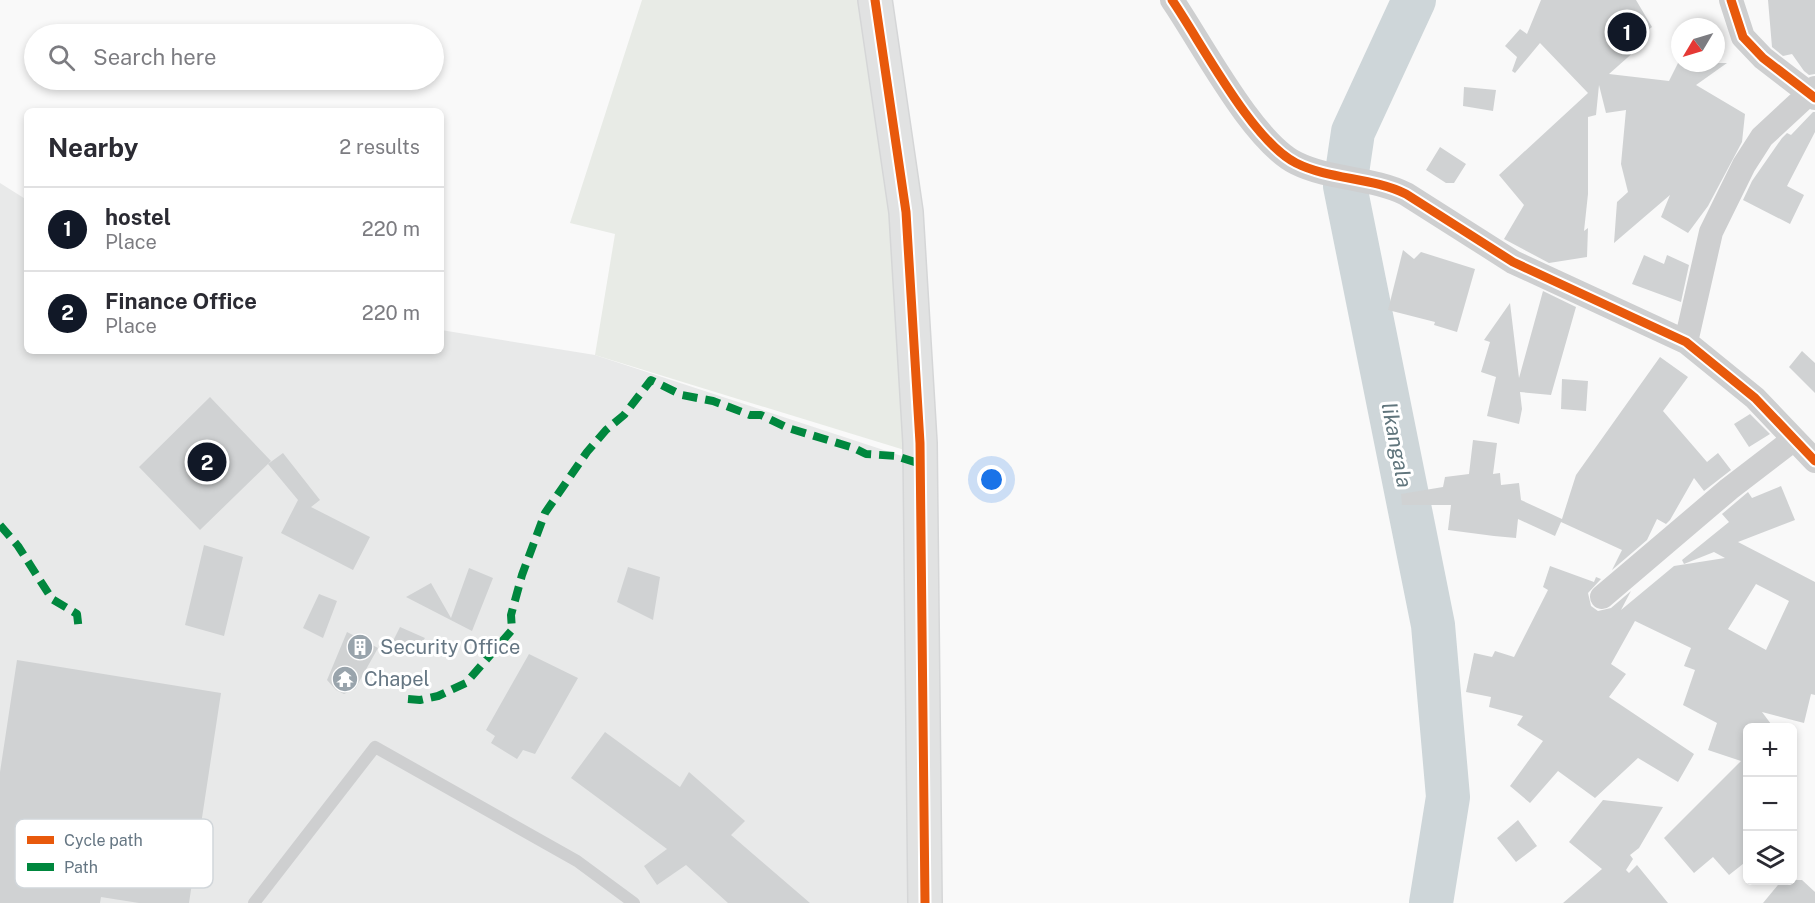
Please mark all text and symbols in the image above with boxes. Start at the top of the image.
pin: 1 [1608,9,1646,54]
north arrow [1671,18,1725,72]
search box [24,24,444,90]
icon: search [45,41,78,74]
text: Search here [93,44,217,70]
text: Nearby [48,132,138,163]
text: 2 results [339,135,420,159]
text: hostel [105,204,171,230]
text: 1 [63,217,72,241]
text: 220 m [362,217,420,241]
text: Place [105,230,157,254]
text: Finance Office [105,288,257,314]
text: 2 [61,301,74,325]
text: 220 m [362,301,420,325]
text: Place [105,314,157,338]
water label: likangala [1377,400,1417,490]
pin: 2 [188,440,226,484]
your location [977,465,1006,494]
building icon: Security Office [345,632,375,662]
place label: Security Office [380,635,520,659]
temple icon: Chapel [330,664,360,694]
place label: Chapel [364,667,430,691]
map controls [1743,723,1797,885]
button: + [1743,723,1797,777]
button: − [1743,777,1797,831]
legend [15,819,213,888]
text: Cycle path [64,831,143,850]
button: layers [1743,831,1797,885]
text: Path [64,858,98,877]

